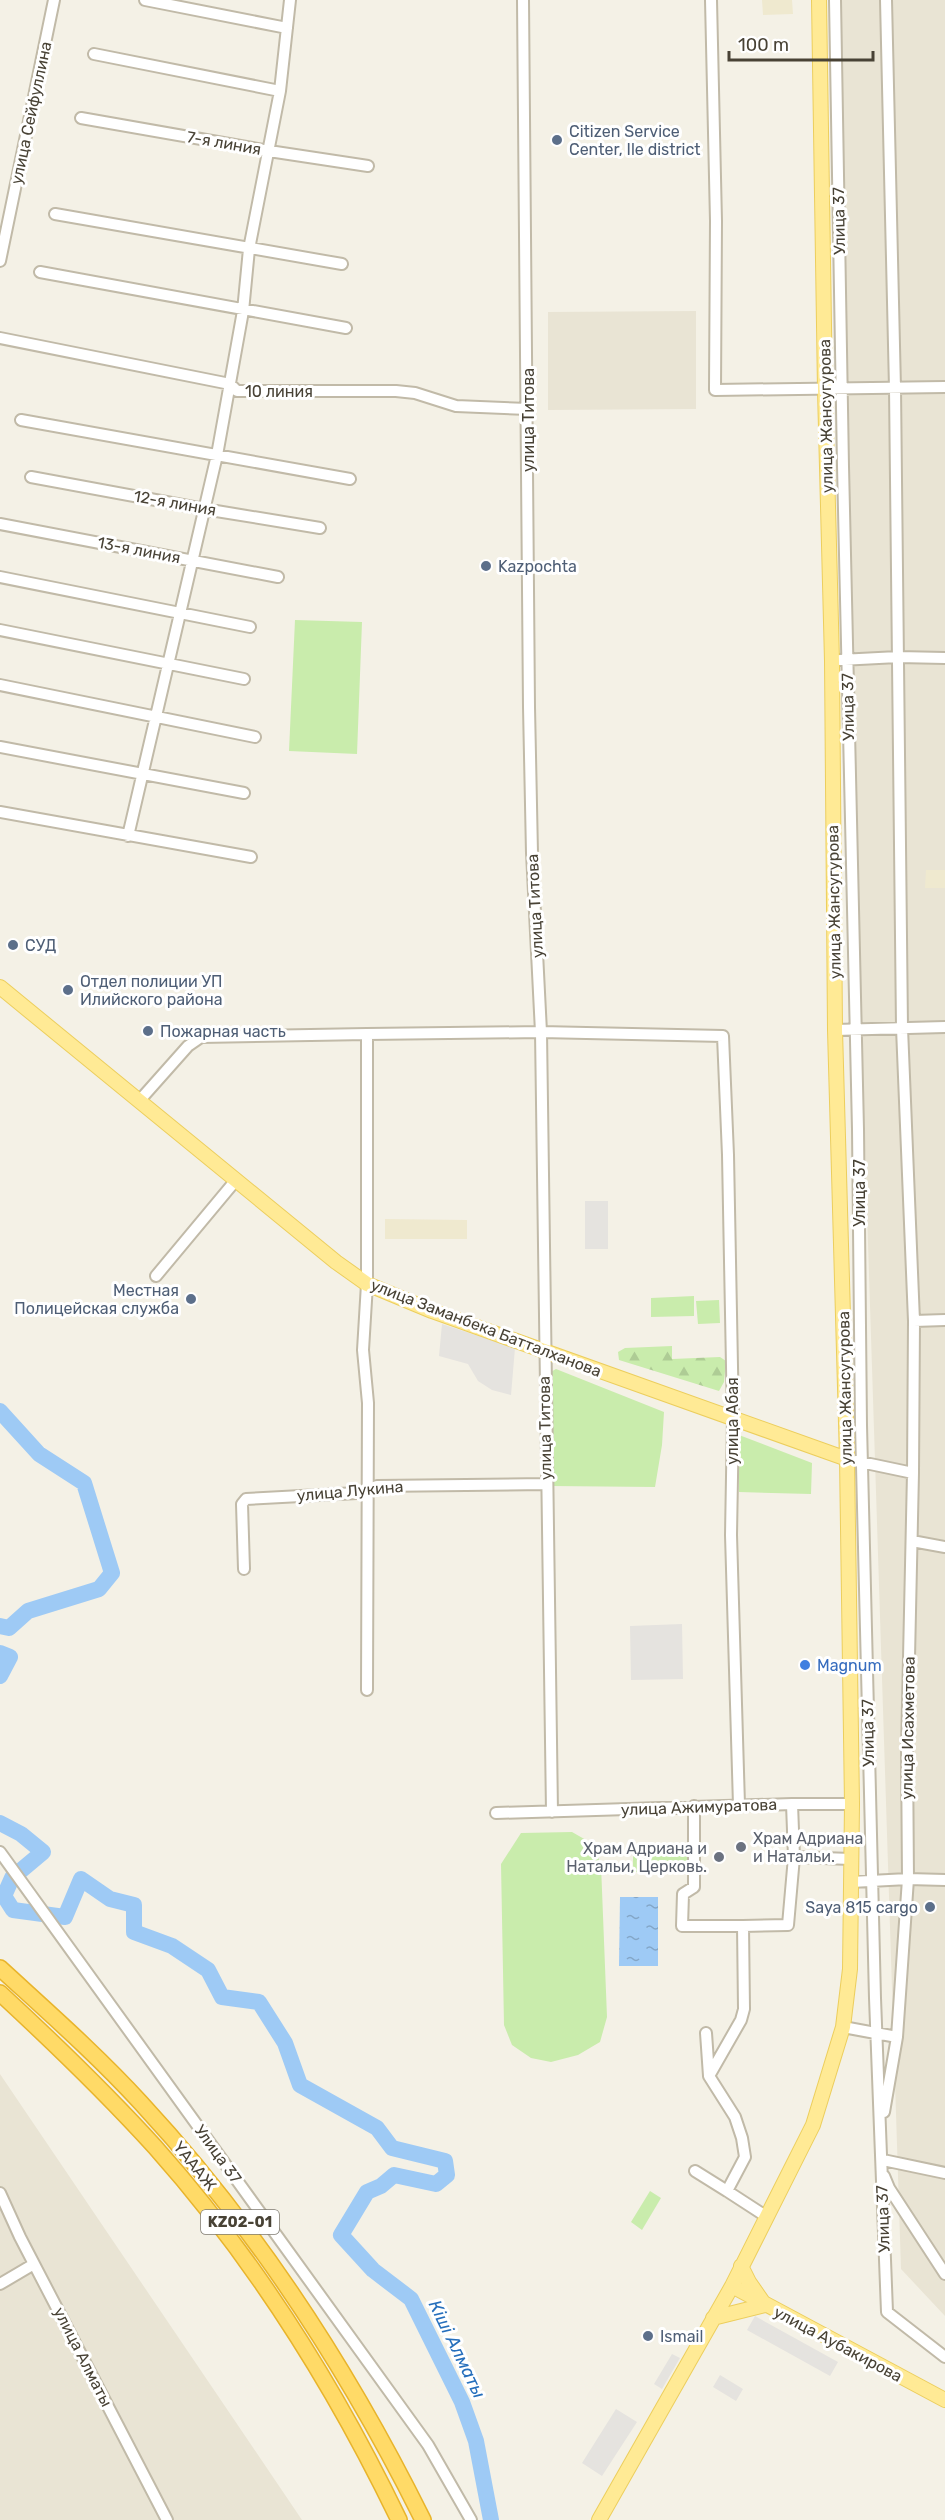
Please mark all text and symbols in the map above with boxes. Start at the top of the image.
scale bar [729,24,873,62]
text: 100 m [738,34,789,56]
street label: улица Сейфуллина [7,40,55,186]
place label: Citizen Service Center, Ile district [569,122,701,159]
street label: 7-я линия [185,127,263,159]
marker: Citizen Service Center, Ile district [550,133,564,147]
street label: Улица 37 [829,187,849,255]
street label: улица Жансугурова [815,339,837,493]
street label: улица Титова [519,368,538,472]
street label: 10 линия [245,382,313,401]
street label: 12-я линия [132,486,218,520]
street label: 13-я линия [96,533,182,567]
place label: Kazpochta [498,557,577,576]
marker: Kazpochta [479,559,493,573]
street label: Улица 37 [838,673,858,741]
street label: улица Жансугурова [823,825,845,979]
street label: улица Титова [523,854,547,958]
place label: СУД [25,936,56,955]
marker: СУД [6,938,20,952]
place label: Отдел полиции УП Илийского района [80,972,223,1009]
marker: Отдел полиции УП Илийского района [61,983,75,997]
place label: Пожарная часть [160,1022,286,1041]
marker: Пожарная часть [141,1024,155,1038]
street label: Улица 37 [850,1159,869,1227]
street label: улица Заманбека Батталханова [368,1275,604,1381]
place label: Местная Полицейская служба [14,1281,179,1318]
marker: Местная Полицейская служба [184,1292,198,1306]
street label: улица Жансугурова [834,1311,856,1465]
street label: улица Титова [535,1376,555,1480]
street label: улица Абая [723,1377,742,1465]
street label: улица Лукина [296,1477,404,1505]
place label: Magnum [817,1656,882,1675]
street label: улица Исахметова [897,1656,919,1800]
marker: Magnum [798,1658,812,1672]
street label: Улица 37 [858,1699,878,1767]
street label: улица Ажимуратова [621,1795,777,1819]
place label: Храм Адриана и Натальи. [753,1829,863,1866]
place label: Храм Адриана и Натальи, Церковь. [566,1839,707,1876]
marker: Храм Адриана и Натальи. [734,1840,748,1854]
marker: Храм Адриана и Натальи, Церковь. [712,1850,726,1864]
place label: Saya 815 cargo [805,1898,918,1917]
marker: Saya 815 cargo [923,1900,937,1914]
street label: Улица 37 [190,2121,246,2187]
street label: ҮАААЖ [169,2137,221,2195]
street label: Улица 37 [872,2185,894,2253]
road number: KZ02-01 [201,2210,279,2234]
water label: Кіші Алматы [424,2296,490,2402]
street label: улица Аубакирова [771,2302,905,2386]
street label: улица Алматы [50,2304,116,2410]
place label: Ismail [660,2327,703,2346]
marker: Ismail [641,2329,655,2343]

